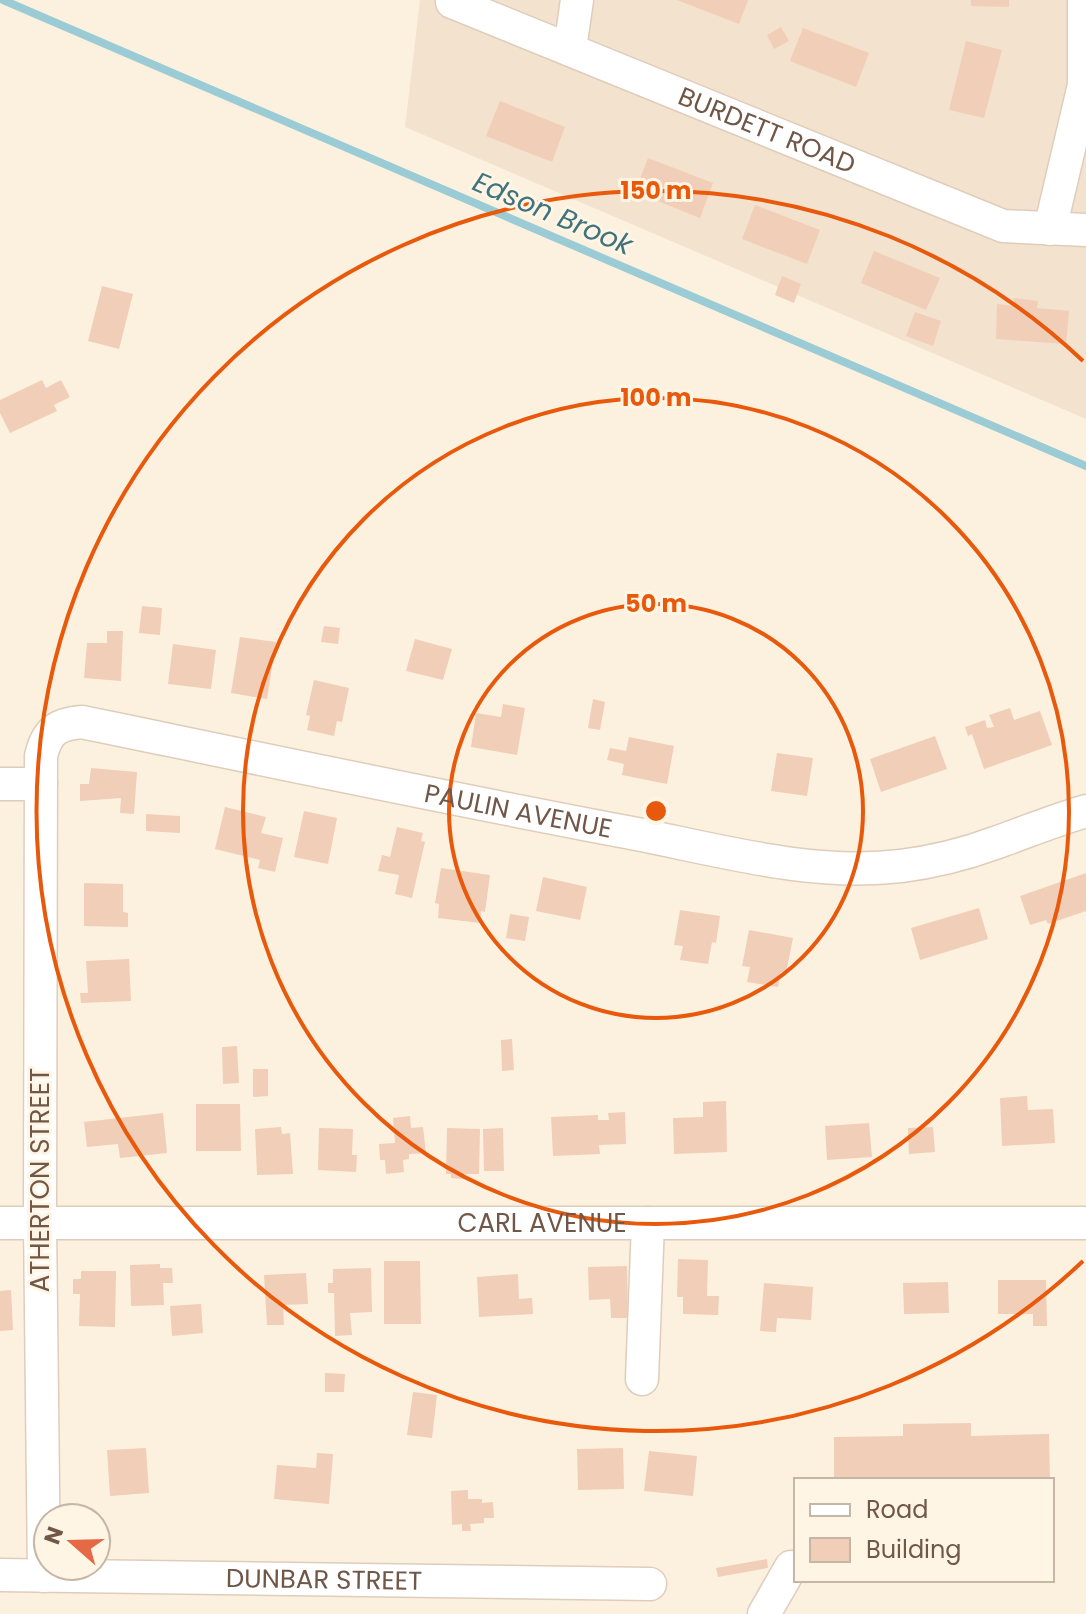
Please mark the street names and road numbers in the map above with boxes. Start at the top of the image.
street label: BURDETT ROAD [673,78,861,182]
street label: PAULIN AVENUE [421,775,615,847]
street label: ATHERTON STREET [22,1068,58,1292]
street label: CARL AVENUE [457,1205,627,1241]
street label: DUNBAR STREET [226,1560,422,1599]

